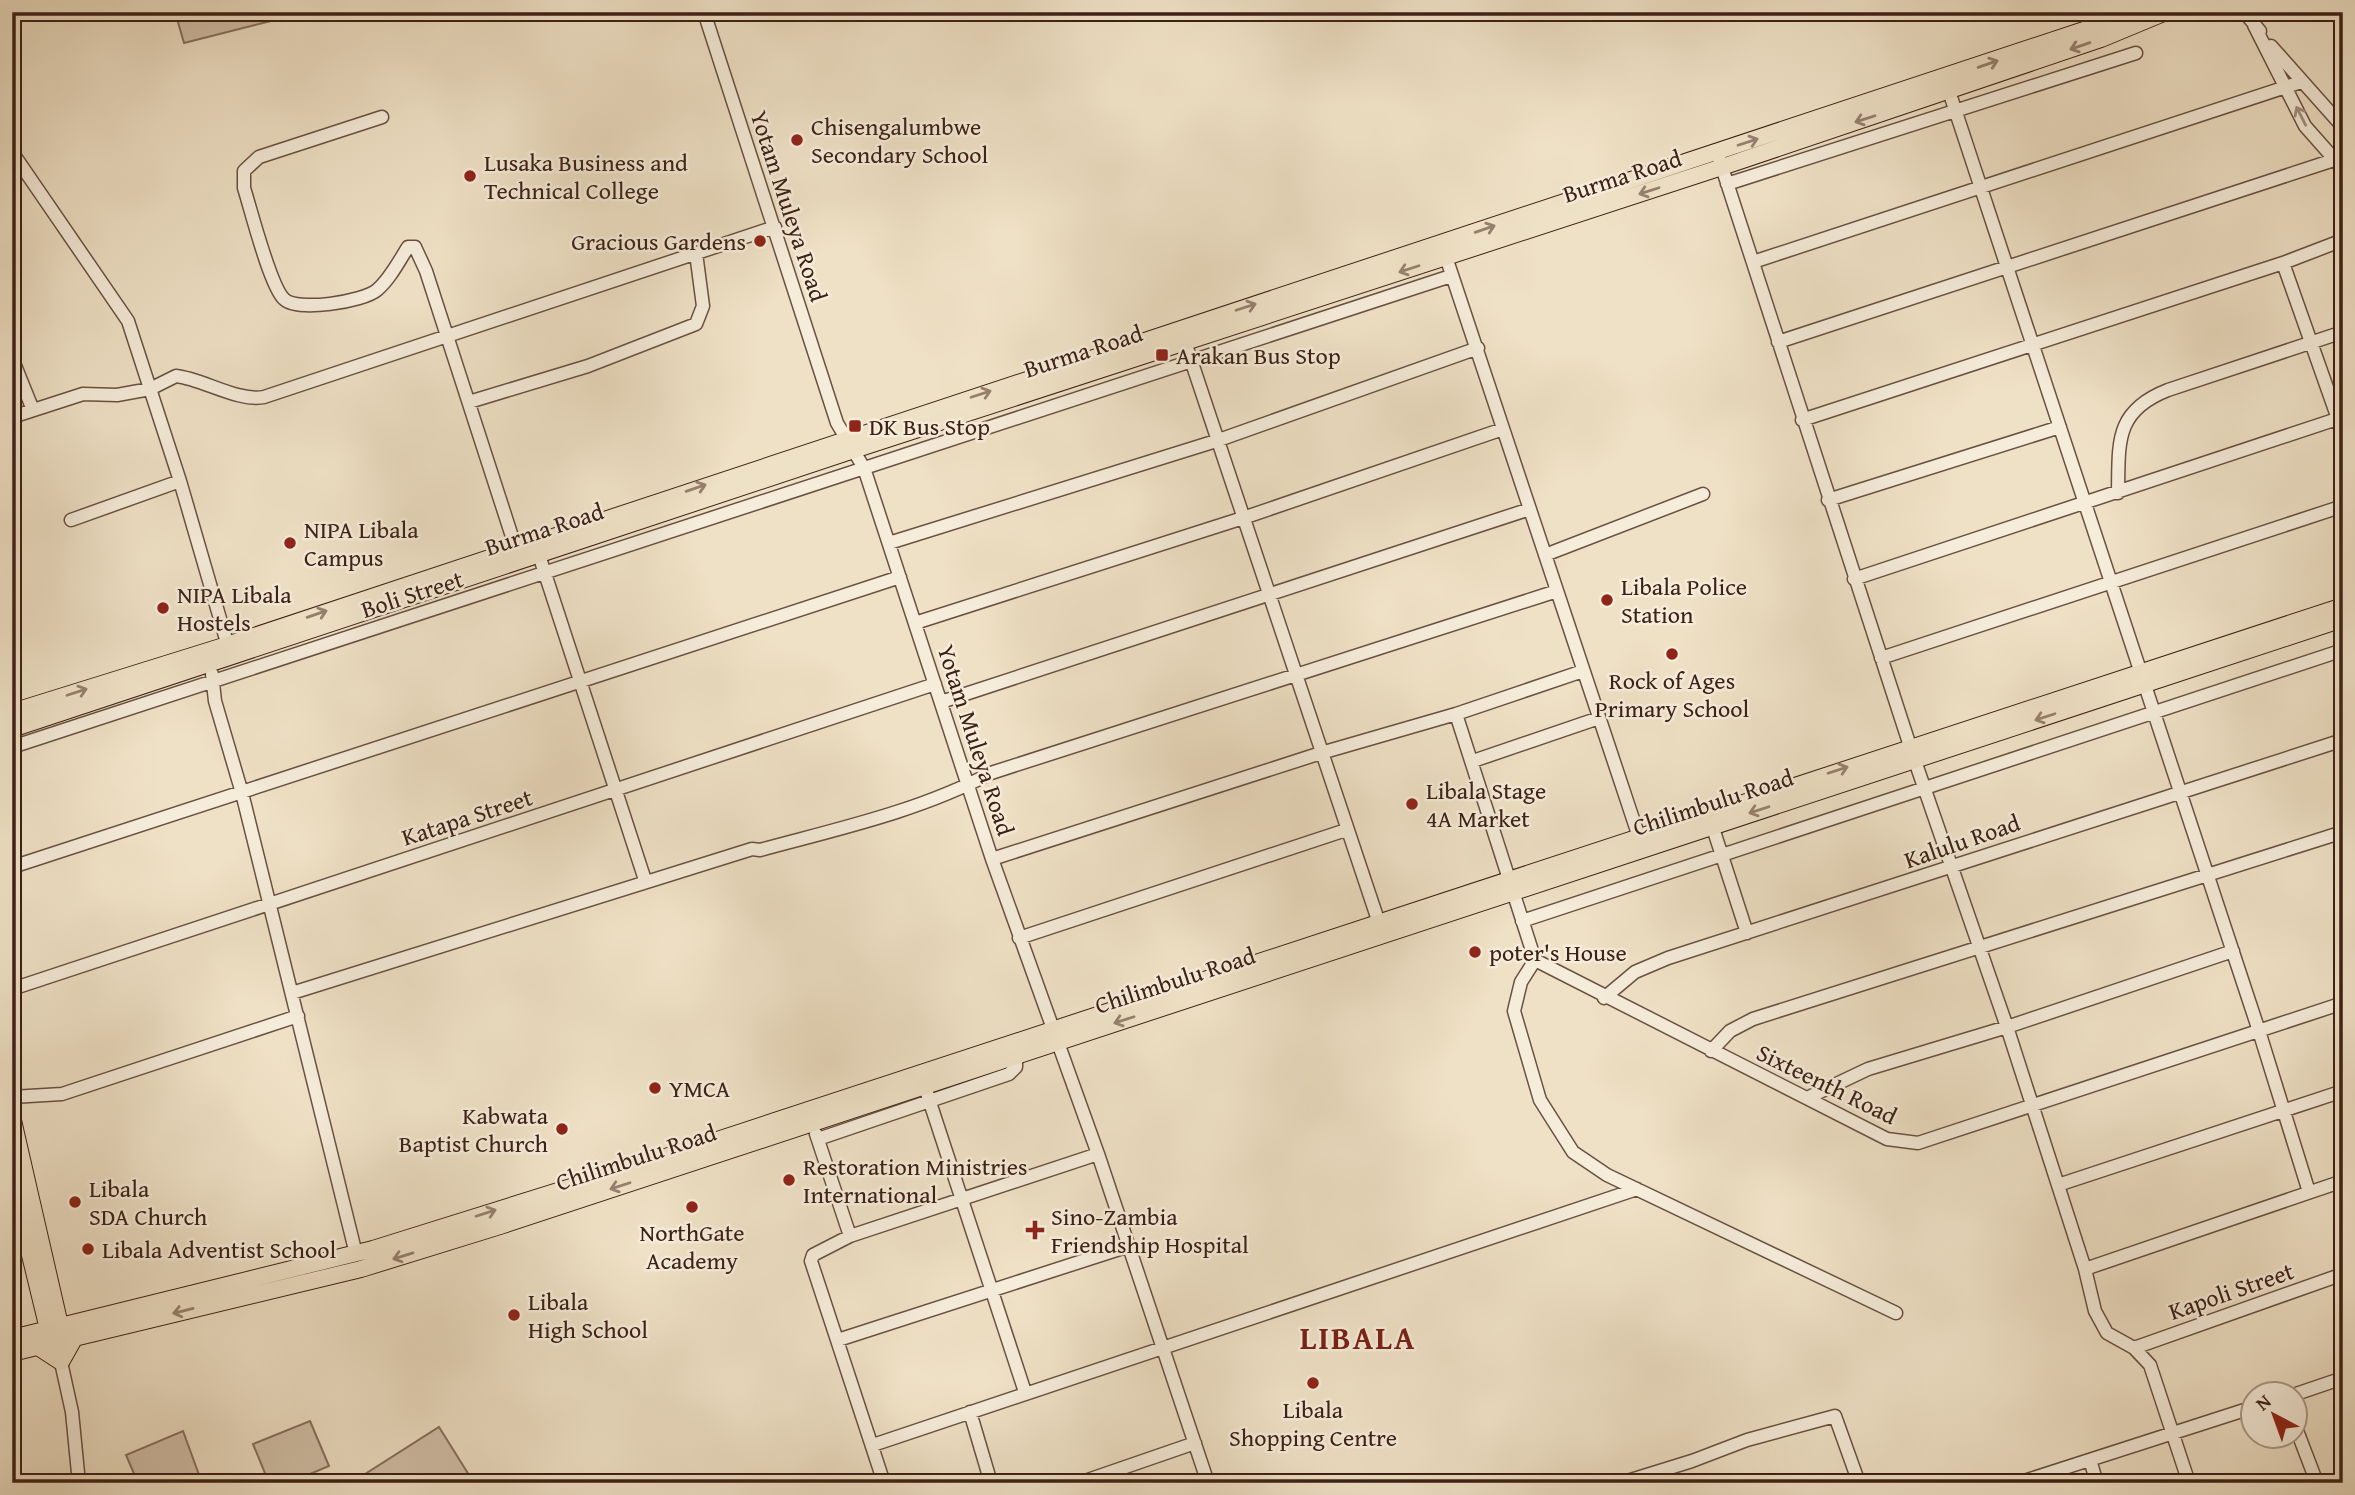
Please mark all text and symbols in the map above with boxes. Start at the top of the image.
one-way arrow [2070,41,2092,53]
one-way arrow [1976,57,1998,69]
street label: Yotam Muleya Road [742,106,836,306]
one-way arrow [2293,106,2307,127]
place label: Chisengalumbwe Secondary School [811,109,989,172]
one-way arrow [1854,114,1876,127]
marker: Chisengalumbwe Secondary School [789,132,805,148]
one-way arrow [1737,135,1759,148]
street label: Burma Road [1558,140,1686,212]
place label: Lusaka Business and Technical College [484,145,688,208]
marker: Lusaka Business and Technical College [462,168,478,184]
one-way arrow [1638,185,1660,198]
one-way arrow [1474,222,1496,234]
place label: Gracious Gardens [571,224,746,259]
marker: Gracious Gardens [752,233,768,249]
one-way arrow [1399,264,1421,276]
one-way arrow [1235,300,1257,313]
street label: Burma Road [1019,315,1147,387]
place label: Arakan Bus Stop [1176,338,1341,373]
marker: Arakan Bus Stop [1154,347,1170,363]
one-way arrow [970,386,992,399]
place label: DK Bus Stop [869,409,990,444]
marker: DK Bus Stop [847,418,863,434]
one-way arrow [684,481,706,493]
street label: Burma Road [480,493,608,565]
place label: NIPA Libala Campus [304,512,419,575]
marker: NIPA Libala Campus [282,535,298,551]
street label: Boli Street [357,561,468,627]
place label: Libala Police Station [1621,569,1747,632]
place label: NIPA Libala Hostels [177,577,292,640]
marker: Libala Police Station [1599,592,1615,608]
marker: NIPA Libala Hostels [155,600,171,616]
one-way arrow [305,607,327,619]
street label: Yotam Muleya Road [929,640,1023,840]
marker: Rock of Ages Primary School [1664,646,1680,662]
place label: Rock of Ages Primary School [1595,663,1749,726]
one-way arrow [66,685,88,698]
one-way arrow [2035,712,2057,725]
street label: Chilimbulu Road [1628,759,1798,844]
one-way arrow [1826,763,1848,775]
place label: Libala Stage 4A Market [1426,773,1546,836]
street label: Katapa Street [397,779,537,855]
marker: Libala Stage 4A Market [1404,796,1420,812]
one-way arrow [1748,805,1770,818]
street label: Kalulu Road [1899,805,2025,877]
place label: poter's House [1489,935,1627,970]
street label: Chilimbulu Road [1090,937,1260,1022]
marker: poter's House [1467,944,1483,960]
one-way arrow [1114,1015,1136,1028]
street label: Sixteenth Road [1751,1035,1903,1133]
place label: YMCA [669,1071,730,1106]
marker: YMCA [647,1080,663,1096]
place label: Kabwata Baptist Church [399,1098,549,1161]
street label: Chilimbulu Road [551,1114,721,1199]
marker: Kabwata Baptist Church [554,1121,570,1137]
place label: Restoration Ministries International [803,1149,1028,1212]
place label: Libala SDA Church [89,1171,208,1234]
marker: Restoration Ministries International [781,1172,797,1188]
one-way arrow [609,1180,631,1193]
marker: Libala SDA Church [67,1194,83,1210]
marker: NorthGate Academy [684,1199,700,1215]
place label: Sino-Zambia Friendship Hospital [1051,1199,1249,1262]
one-way arrow [474,1206,496,1218]
place label: NorthGate Academy [640,1215,745,1278]
marker: Sino-Zambia Friendship Hospital [1025,1220,1045,1240]
place label: Libala Adventist School [102,1232,337,1267]
marker: Libala Adventist School [80,1241,96,1257]
one-way arrow [393,1250,415,1263]
street label: Kapoli Street [2164,1253,2299,1329]
place label: Libala High School [528,1284,648,1347]
one-way arrow [172,1304,195,1318]
marker: Libala High School [506,1307,522,1323]
district label: LIBALA [1300,1314,1416,1361]
marker: Libala Shopping Centre [1305,1375,1321,1391]
north arrow [2240,1380,2310,1450]
text: N [2249,1387,2277,1417]
place label: Libala Shopping Centre [1229,1392,1397,1455]

